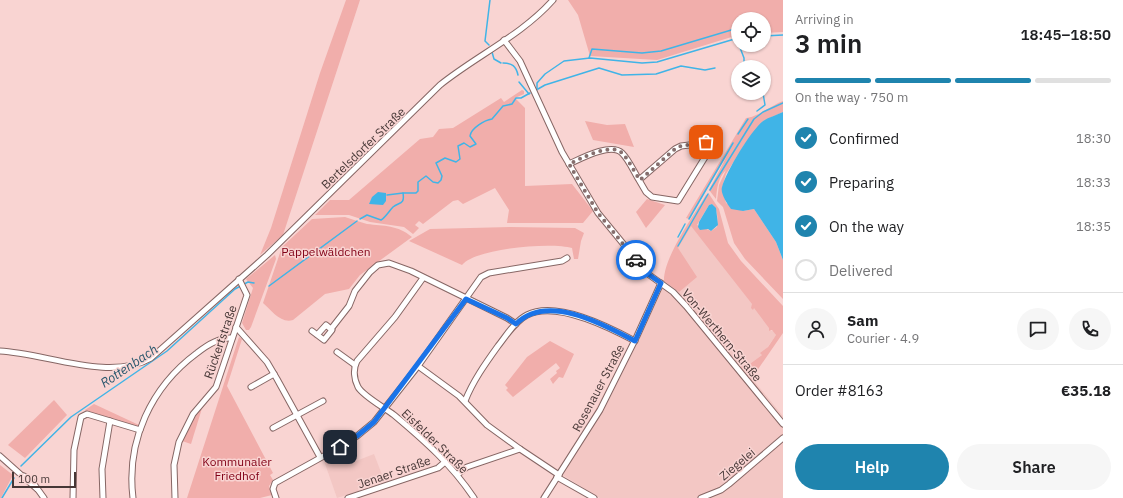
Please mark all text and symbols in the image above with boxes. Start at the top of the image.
text: Arriving in [795,11,854,28]
map controls [731,12,771,100]
button: locate [731,12,771,52]
text: 18:45–18:50 [1021,25,1111,44]
text: 3 min [795,26,862,60]
button: layers [731,60,771,100]
text: On the way · 750 m [795,89,908,106]
street label: Bertelsdorfer Straße [318,104,408,192]
pin [689,125,723,159]
icon: check [795,127,817,149]
text: Confirmed [829,129,899,148]
text: 18:30 [1076,130,1111,147]
icon: bag [695,131,717,153]
icon: check [795,171,817,193]
text: Preparing [829,173,894,192]
text: 18:33 [1076,174,1111,191]
icon: check [795,215,817,237]
text: On the way [829,217,904,236]
text: 18:35 [1076,218,1111,235]
courier [616,240,656,280]
park label: Pappelwäldchen [281,244,371,259]
icon: car [625,249,647,271]
text: Delivered [829,261,893,280]
street label: Von-Werthern-Straße [679,286,765,385]
street label: Rückertstraße [200,303,240,381]
button: person [795,308,837,350]
button: chat [1017,308,1059,350]
button: phone [1069,308,1111,350]
text: Sam [847,311,878,330]
text: Courier · 4.9 [847,330,919,347]
water label: Rottenbach [97,341,161,391]
street label: Rosenauer Straße [569,341,628,434]
text: Order #8163 [795,381,884,400]
text: €35.18 [1061,381,1111,400]
street label: Eisfelder Straße [399,406,472,477]
pin [323,430,357,464]
icon: home [329,436,351,458]
button: Help [795,444,949,490]
button: Share [957,444,1111,490]
street label: Ziegelei [716,445,758,483]
street label: Jenaer Straße [356,452,433,491]
park label: Kommunaler Friedhof [202,454,272,483]
scale bar [12,470,76,489]
text: 100 m [18,472,50,486]

